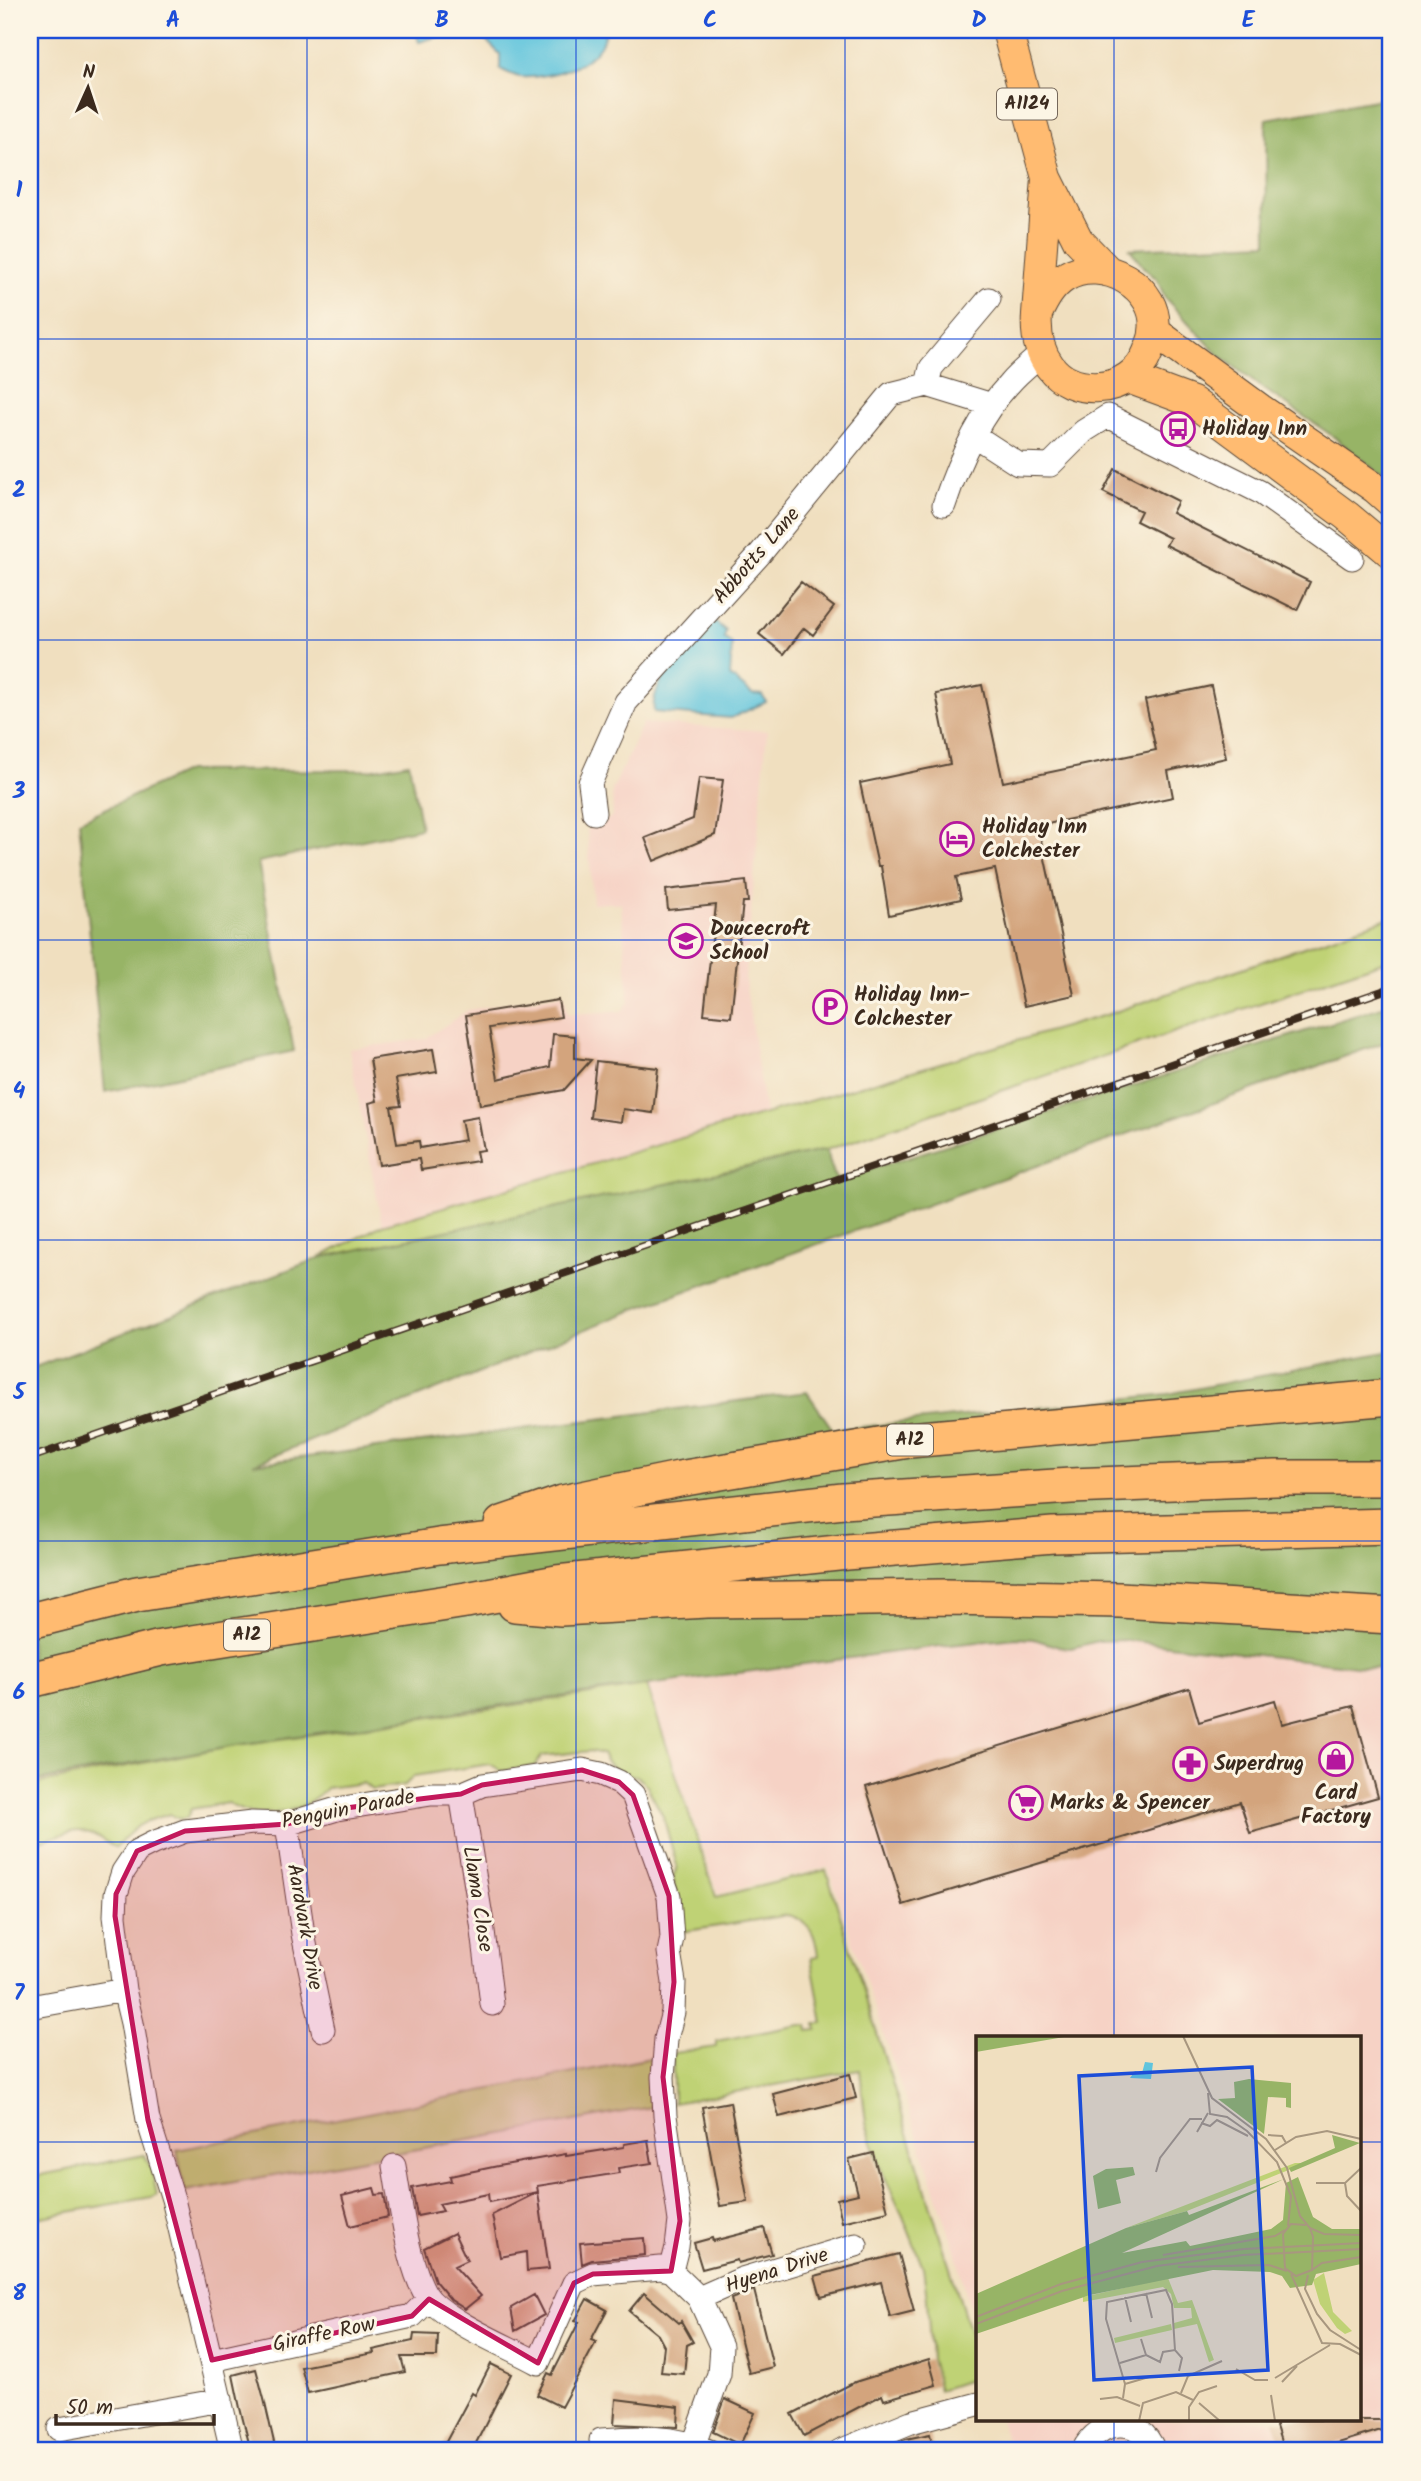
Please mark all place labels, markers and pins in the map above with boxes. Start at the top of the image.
bus stop icon: Holiday Inn [1159,410,1197,448]
place label: Holiday Inn [1202,413,1307,446]
place label: Holiday Inn Colchester [982,811,1087,868]
hotel icon: Holiday Inn Colchester [938,820,976,858]
place label: Doucecroft School [710,913,811,970]
school or university icon: Doucecroft School [667,922,705,960]
place label: Holiday Inn- Colchester [854,979,970,1036]
parking icon: Holiday Inn- Colchester [811,988,849,1026]
shop icon: Card Factory [1317,1740,1355,1778]
pharmacy icon: Superdrug [1171,1745,1209,1783]
place label: Superdrug [1214,1748,1304,1781]
place label: Card Factory [1301,1777,1371,1834]
supermarket icon: Marks & Spencer [1007,1784,1045,1822]
place label: Marks & Spencer [1050,1787,1211,1820]

